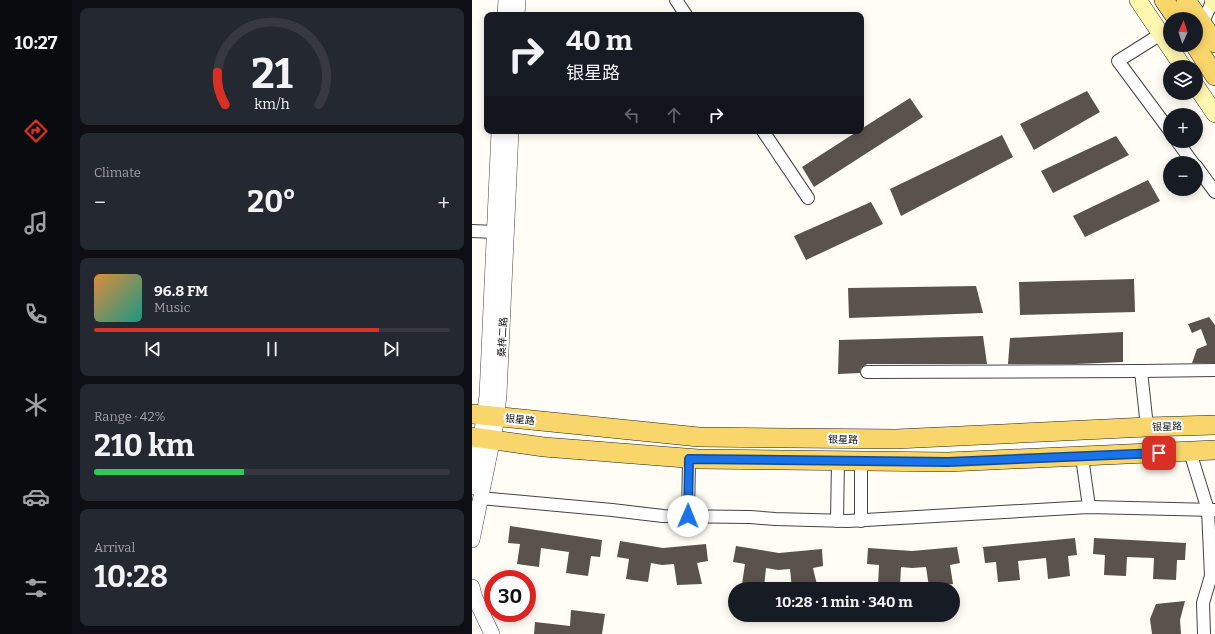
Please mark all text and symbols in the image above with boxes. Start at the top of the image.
north arrow [1163,12,1203,52]
map controls [1163,12,1203,196]
text: 40 m [566,24,633,57]
icon: right [500,28,552,80]
text: 10:27 [14,32,58,54]
text: 21 [251,48,293,98]
button: layers [1163,60,1203,100]
text: 银星路 [566,62,620,84]
text: km/h [254,95,290,112]
icon: left [621,104,643,126]
icon: ahead [663,104,685,126]
icon: right [705,104,727,126]
button: + [1163,108,1203,148]
icon: directions [22,117,50,145]
button: − [1163,156,1203,196]
text: Climate [94,165,141,180]
text: 20° [247,184,296,220]
text: − [94,189,106,216]
text: + [437,189,450,216]
icon: music [22,209,50,237]
text: 96.8 FM [154,282,208,300]
icon: phone [22,300,50,328]
text: Music [154,300,190,315]
street label: 桑梓二路 [496,317,510,357]
icon: previous [142,338,164,360]
icon: pause [261,338,283,360]
icon: next [380,338,402,360]
icon: climate [22,391,50,419]
text: Range · 42% [94,409,166,424]
street label: 银星路 [504,412,535,428]
street label: 银星路 [1152,420,1182,434]
text: 210 km [94,428,194,464]
street label: 银星路 [828,434,858,446]
pin [1142,436,1176,470]
icon: arrive [1148,442,1170,464]
icon: car [22,483,50,511]
position arrow [667,495,709,537]
text: Arrival [94,540,135,555]
text: 10:28 [94,559,168,595]
speed limit sign: 30 [484,570,536,622]
icon: filters [22,574,50,602]
text: 10:28 · 1 min · 340 m [776,593,913,611]

